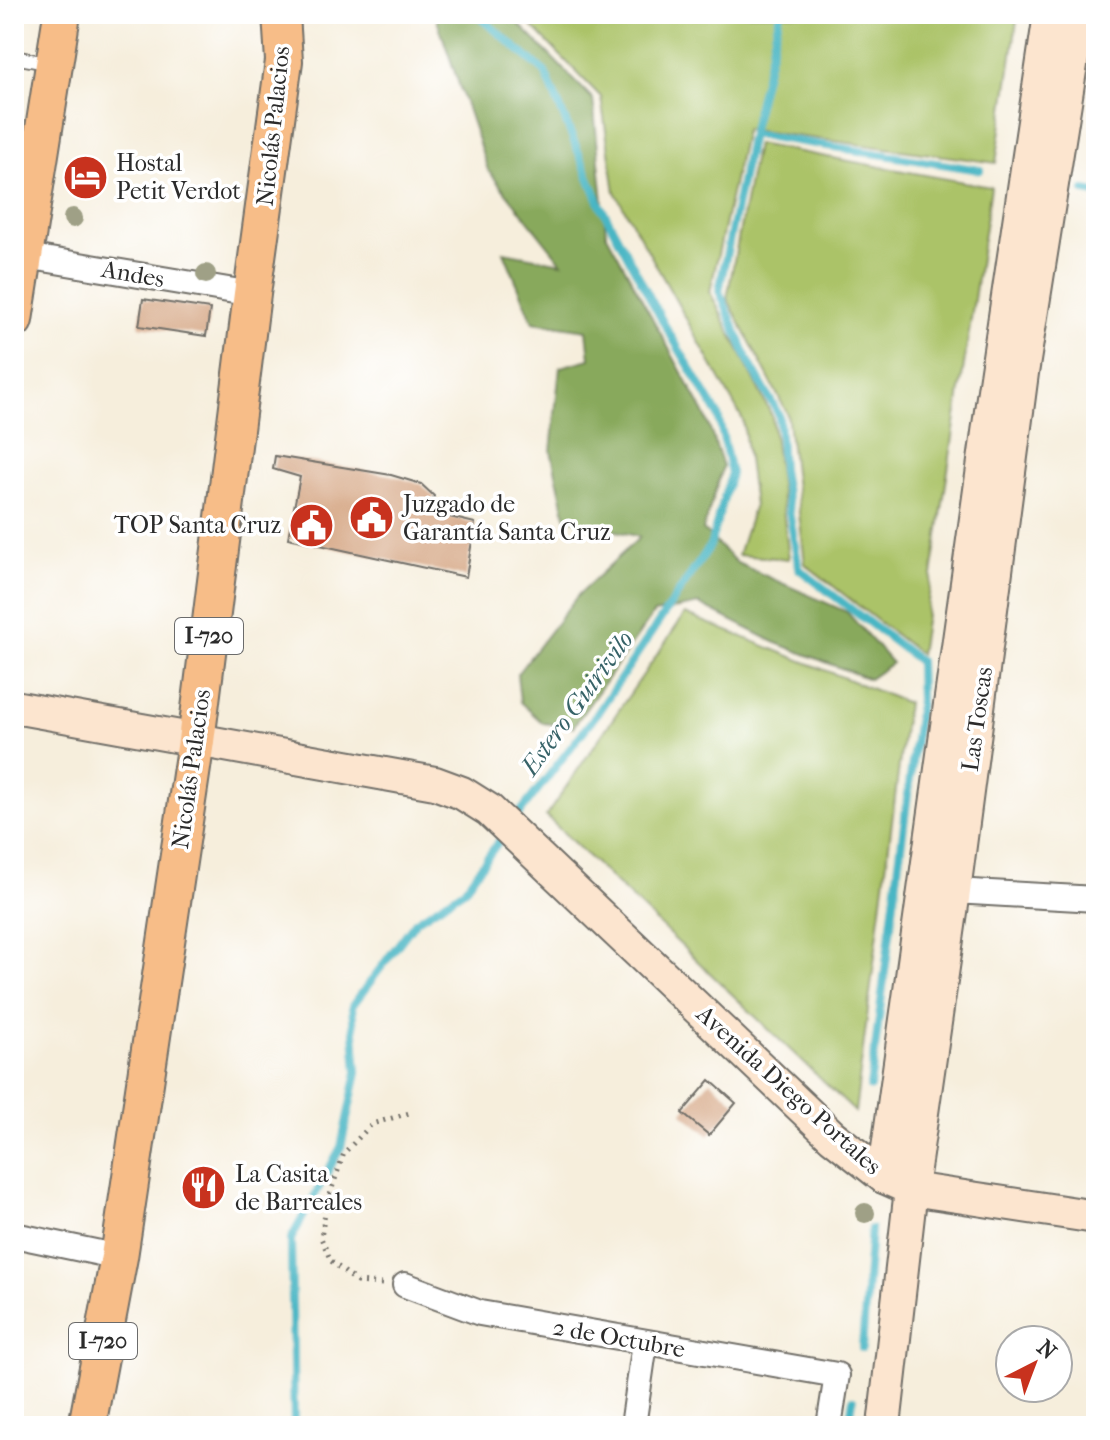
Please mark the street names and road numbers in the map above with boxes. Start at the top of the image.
street label: Nicolás Palacios [251,44,295,207]
street label: Andes [98,255,167,293]
road number: I-720 [175,618,243,654]
street label: Las Toscas [956,665,998,773]
street label: Nicolás Palacios [166,687,216,851]
street label: Avenida Diego Portales [690,999,887,1180]
street label: 2 de Octubre [551,1313,687,1363]
road number: I-720 [69,1323,137,1359]

